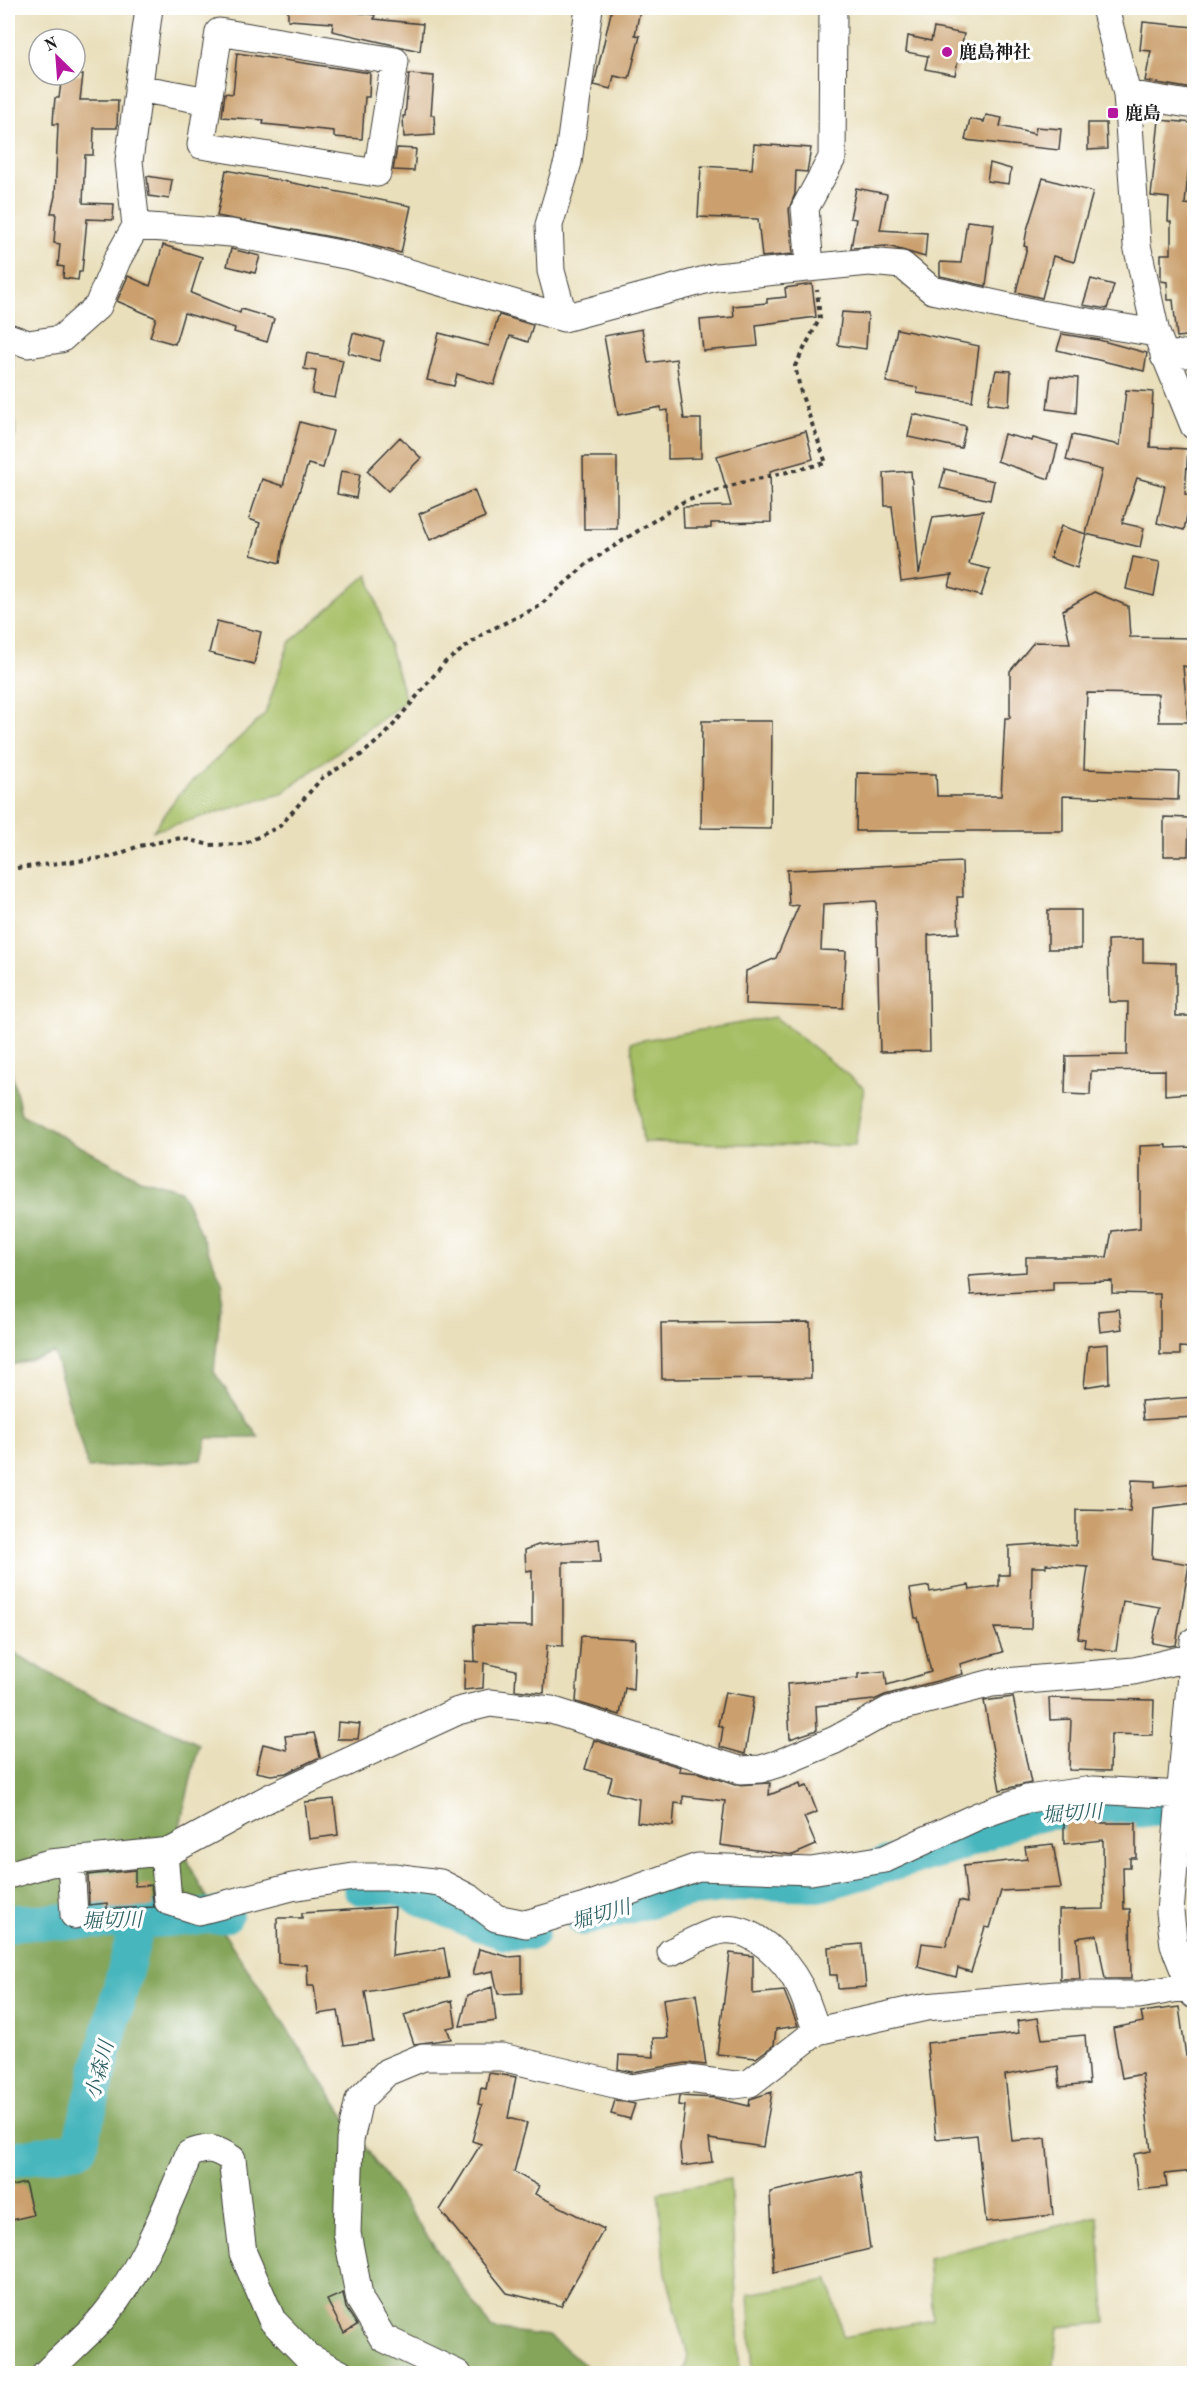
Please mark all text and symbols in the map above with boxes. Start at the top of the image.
north arrow [27,27,87,87]
text: N [43,35,61,55]
place label: 鹿島神社 [959,42,1031,62]
marker: 鹿島神社 [940,45,954,59]
place label: 鹿島 [1125,103,1161,123]
marker: 鹿島 [1106,106,1120,120]
water label: 堀切川 [1041,1801,1105,1827]
water label: 堀切川 [569,1896,635,1934]
water label: 堀切川 [82,1909,144,1933]
water label: 小森川 [82,2037,119,2102]

